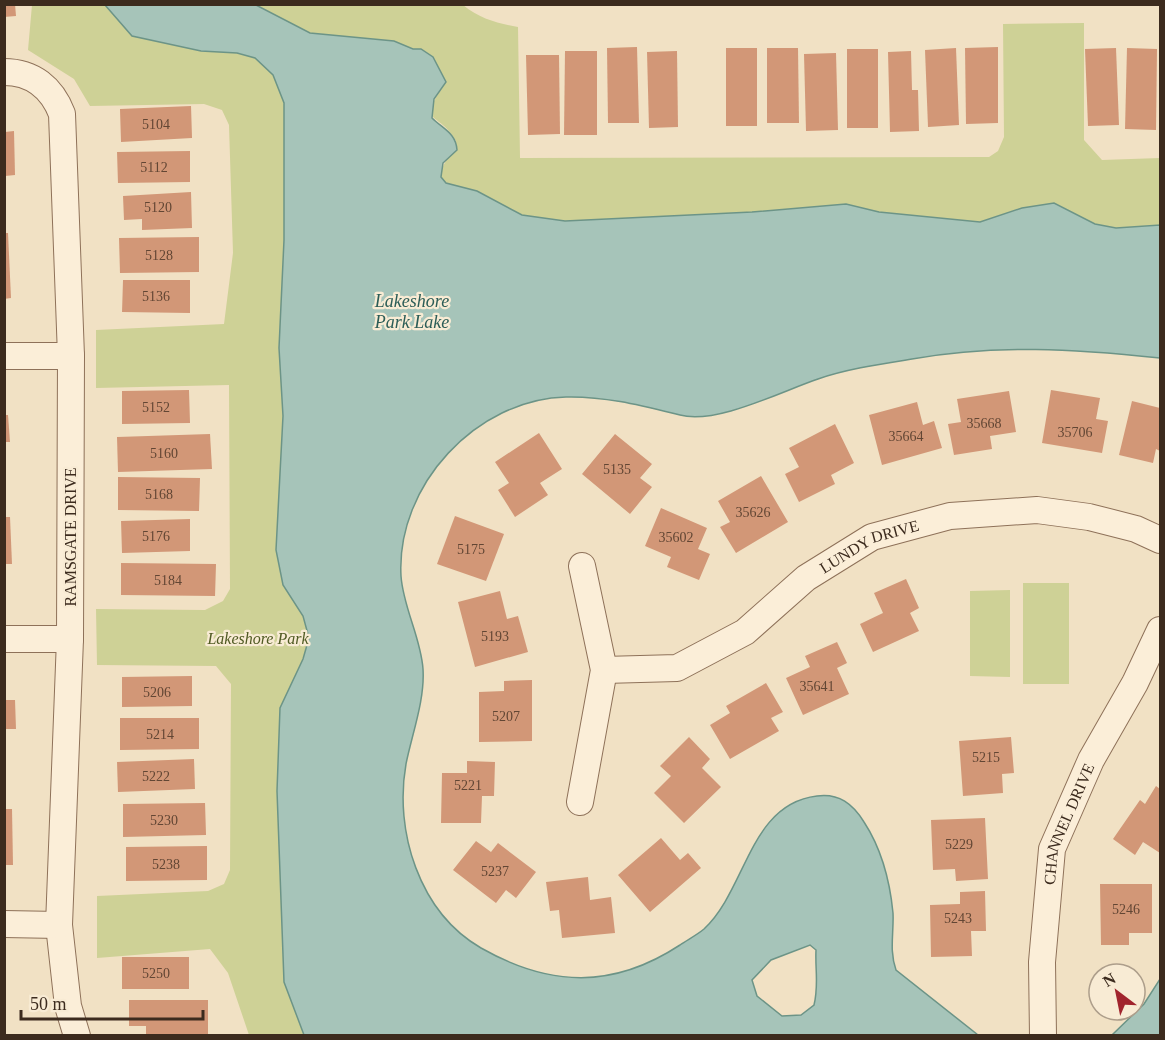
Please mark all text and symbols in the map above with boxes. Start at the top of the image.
house number: 5104 [142,117,170,132]
house number: 5112 [140,160,168,175]
house number: 5120 [144,200,172,215]
house number: 5128 [145,248,173,263]
house number: 5136 [142,289,170,304]
water label: Lakeshore Park Lake [374,291,449,332]
house number: 5152 [142,400,170,415]
house number: 35668 [967,416,1002,431]
house number: 35706 [1058,425,1093,440]
house number: 35664 [889,429,924,444]
house number: 5160 [150,446,178,461]
house number: 5135 [603,462,631,477]
street label: RAMSGATE DRIVE [62,467,79,607]
house number: 5168 [145,487,173,502]
house number: 35626 [736,505,771,520]
street label: LUNDY DRIVE [817,517,921,576]
house number: 5176 [142,529,170,544]
house number: 35602 [659,530,694,545]
house number: 5175 [457,542,485,557]
house number: 5184 [154,573,182,588]
house number: 5193 [481,629,509,644]
park label: Lakeshore Park [206,630,309,647]
house number: 35641 [800,679,835,694]
house number: 5206 [143,685,171,700]
house number: 5207 [492,709,520,724]
house number: 5214 [146,727,174,742]
house number: 5215 [972,750,1000,765]
street label: CHANNEL DRIVE [1041,761,1098,886]
house number: 5222 [142,769,170,784]
house number: 5221 [454,778,482,793]
house number: 5230 [150,813,178,828]
house number: 5229 [945,837,973,852]
house number: 5238 [152,857,180,872]
house number: 5237 [481,864,509,879]
house number: 5246 [1112,902,1140,917]
house number: 5243 [944,911,972,926]
north arrow [1087,962,1147,1022]
house number: 5250 [142,966,170,981]
text: N [1100,969,1119,990]
scale bar [21,983,202,1021]
text: 50 m [30,994,67,1014]

